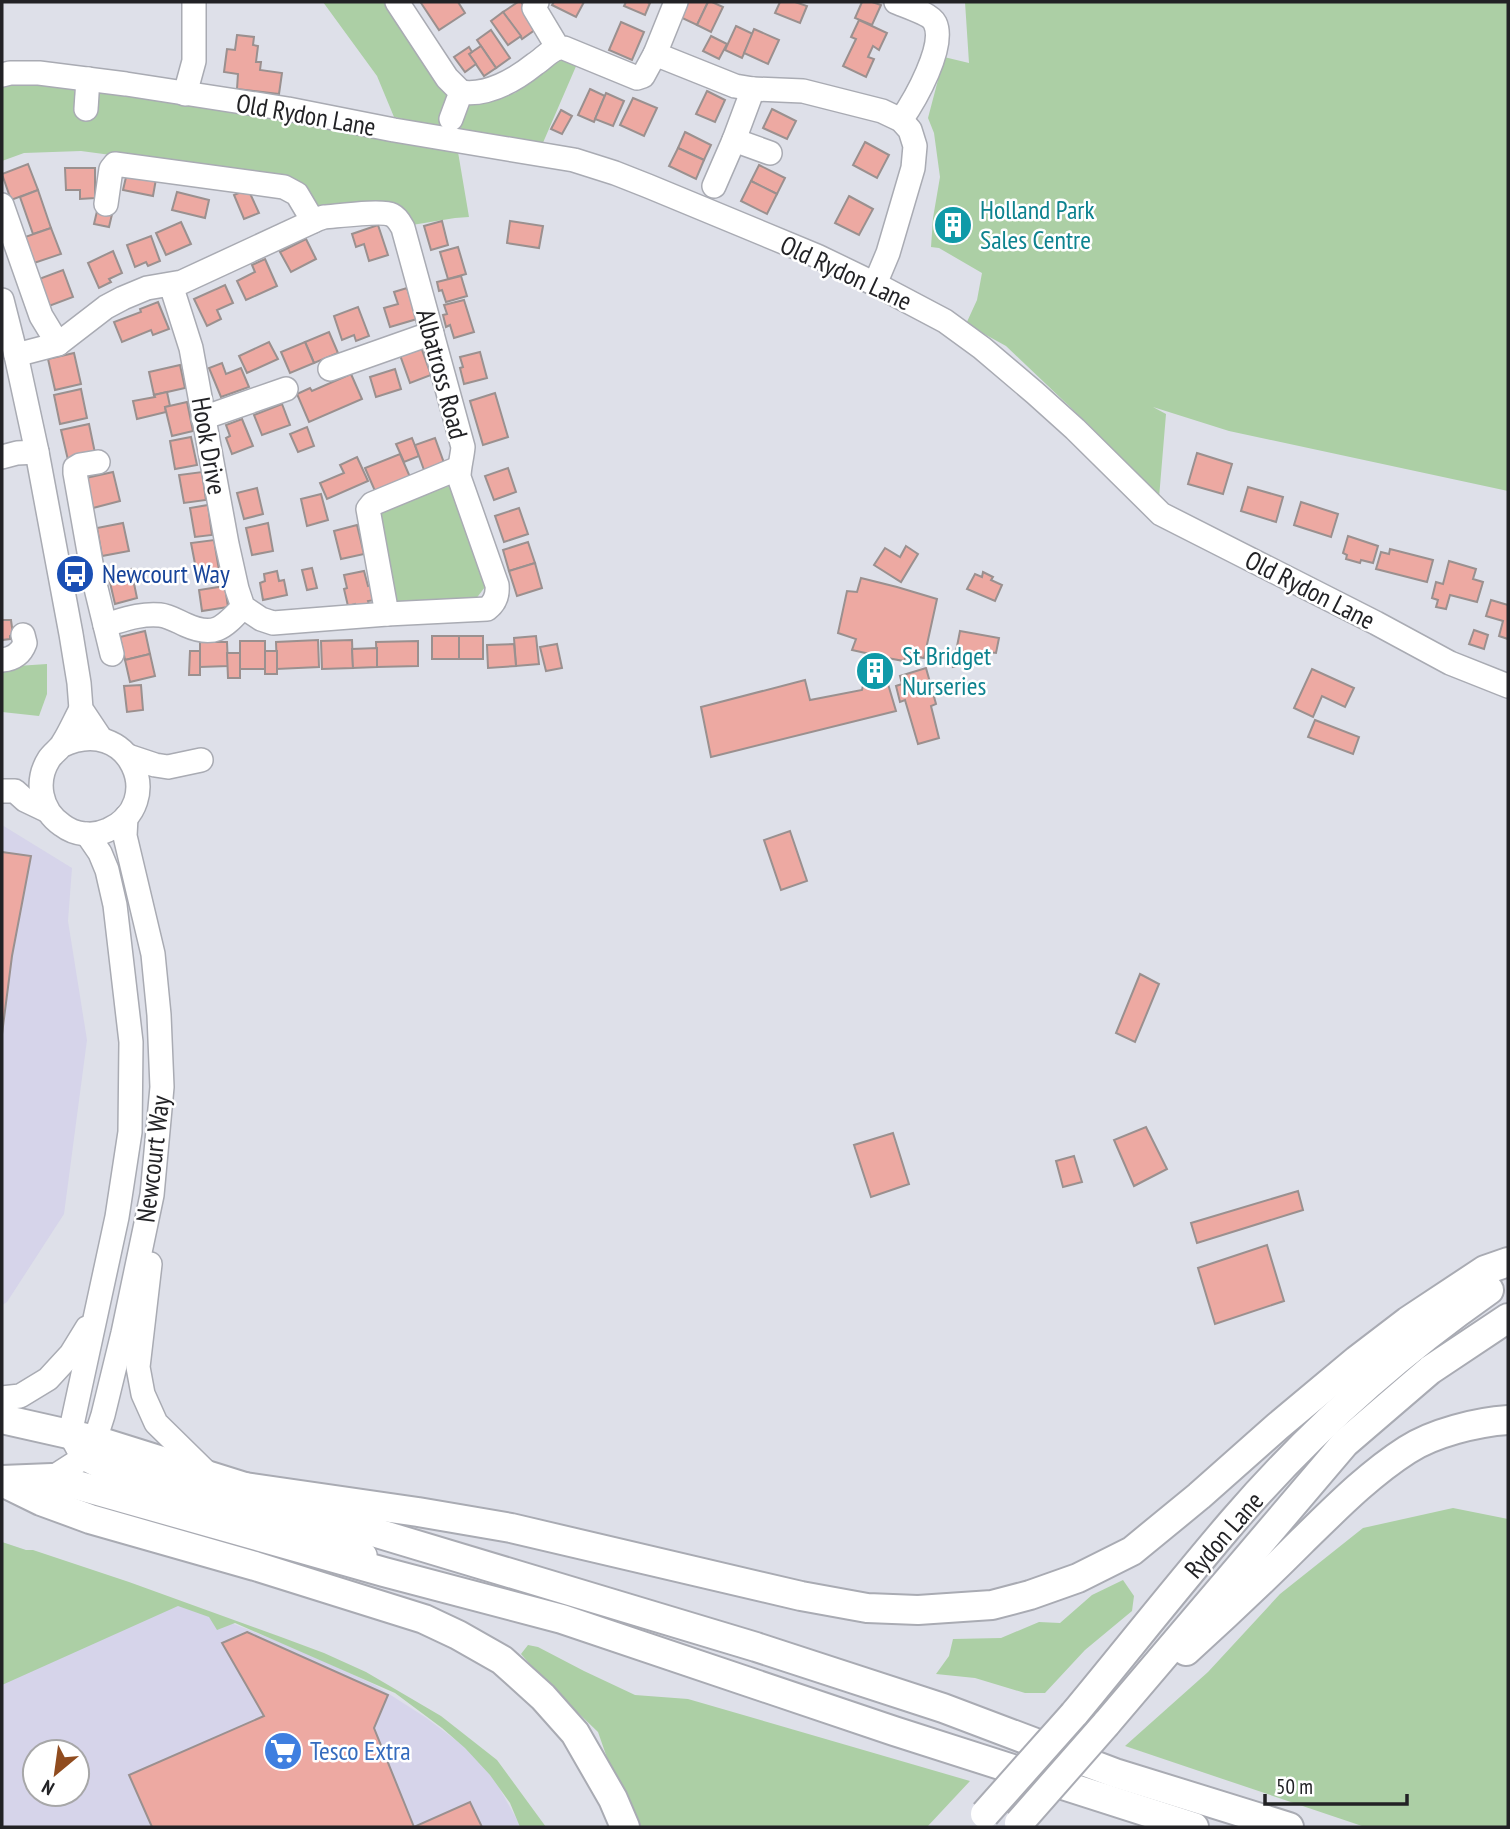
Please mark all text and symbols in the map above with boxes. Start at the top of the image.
street label: Old Rydon Lane [234,86,378,143]
place label: Holland Park Sales Centre [980,193,1095,256]
building icon: Holland Park Sales Centre [932,204,974,246]
street label: Old Rydon Lane [775,228,917,317]
street label: Albatross Road [409,305,476,442]
street label: Hook Drive [185,394,234,497]
street label: Old Rydon Lane [1240,543,1381,636]
bus stop icon: Newcourt Way [54,553,96,595]
place label: Newcourt Way [102,557,230,590]
place label: St Bridget Nurseries [902,639,991,702]
building icon: St Bridget Nurseries [854,650,896,692]
street label: Newcourt Way [128,1093,177,1224]
street label: Rydon Lane [1177,1485,1270,1585]
supermarket icon: Tesco Extra [262,1730,304,1772]
place label: Tesco Extra [310,1734,411,1767]
north arrow [21,1738,91,1808]
scale bar [1265,1762,1407,1806]
text: 50 m [1276,1773,1313,1800]
text: N [37,1775,58,1801]

